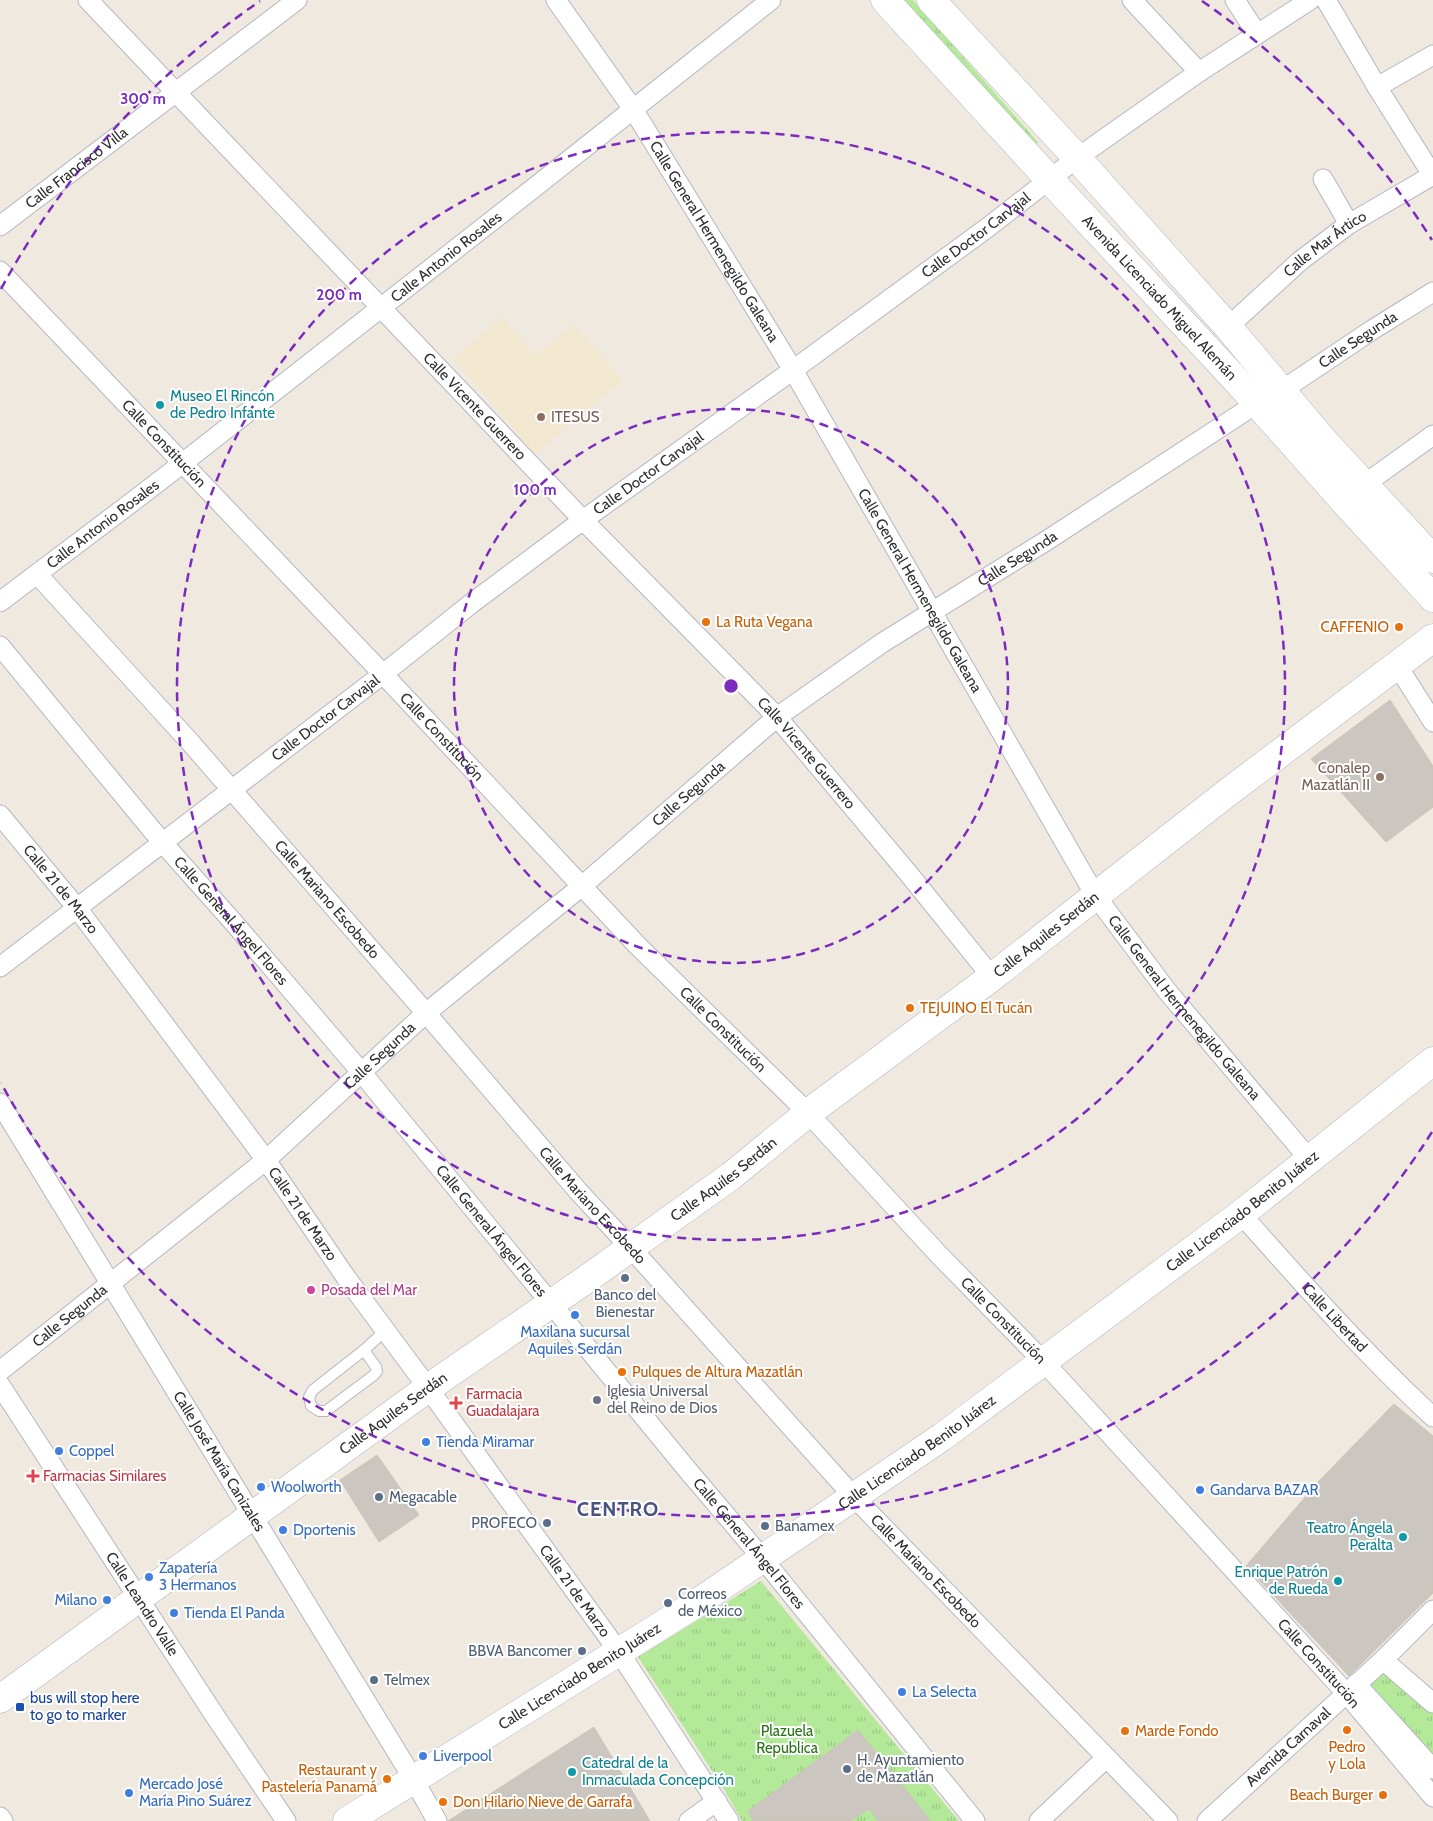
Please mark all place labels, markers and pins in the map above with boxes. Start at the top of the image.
place label: Museo El Rincón de Pedro Infante [170,387,275,422]
marker: Museo El Rincón de Pedro Infante [154,399,166,411]
place label: ITESUS [551,408,600,426]
marker: ITESUS [535,411,547,423]
place label: La Ruta Vegana [716,613,813,631]
marker: La Ruta Vegana [700,616,712,628]
place label: CAFFENIO [1321,618,1389,636]
marker: CAFFENIO [1393,621,1405,633]
centre of rings [722,677,740,695]
place label: Conalep Mazatlán II [1301,759,1370,794]
marker: Conalep Mazatlán II [1374,771,1386,783]
place label: TEJUINO El Tucán [920,999,1032,1017]
marker: TEJUINO El Tucán [904,1002,916,1014]
marker: Banco del Bienestar [619,1272,631,1284]
place label: Posada del Mar [321,1281,417,1299]
marker: Posada del Mar [305,1284,317,1296]
place label: Banco del Bienestar [594,1286,657,1321]
marker: Maxilana sucursal Aquiles Serdán [569,1309,581,1321]
place label: Maxilana sucursal Aquiles Serdán [520,1323,630,1358]
place label: Pulques de Altura Mazatlán [632,1363,803,1381]
marker: Pulques de Altura Mazatlán [616,1366,628,1378]
place label: Iglesia Universal del Reino de Dios [607,1382,717,1417]
place label: Farmacia Guadalajara [466,1385,540,1420]
marker: Iglesia Universal del Reino de Dios [591,1394,603,1406]
marker: Farmacia Guadalajara [450,1397,462,1409]
place label: Tienda Miramar [436,1433,534,1451]
marker: Tienda Miramar [420,1436,432,1448]
place label: Coppel [69,1442,115,1460]
marker: Coppel [53,1445,65,1457]
place label: Farmacias Similares [43,1467,166,1485]
marker: Farmacias Similares [27,1470,39,1482]
place label: Woolworth [271,1478,342,1496]
marker: Woolworth [255,1481,267,1493]
place label: Gandarva BAZAR [1210,1481,1319,1499]
marker: Gandarva BAZAR [1194,1484,1206,1496]
place label: Megacable [389,1488,457,1506]
marker: Megacable [373,1491,385,1503]
place label: PROFECO [471,1514,537,1532]
marker: PROFECO [541,1517,553,1529]
place label: Banamex [775,1517,835,1535]
place label: Teatro Ángela Peralta [1307,1518,1394,1554]
marker: Banamex [759,1520,771,1532]
place label: Dportenis [293,1521,356,1539]
marker: Dportenis [277,1524,289,1536]
marker: Teatro Ángela Peralta [1397,1531,1409,1543]
place label: Zapatería 3 Hermanos [159,1559,237,1594]
place label: Enrique Patrón de Rueda [1235,1563,1329,1598]
marker: Zapatería 3 Hermanos [143,1571,155,1583]
marker: Enrique Patrón de Rueda [1332,1575,1344,1587]
place label: Correos de México [678,1585,742,1620]
place label: Milano [54,1591,97,1609]
marker: Milano [101,1594,113,1606]
marker: Correos de México [662,1597,674,1609]
place label: Tienda El Panda [184,1604,286,1622]
marker: Tienda El Panda [168,1607,180,1619]
place label: BBVA Bancomer [468,1642,572,1660]
marker: BBVA Bancomer [576,1645,588,1657]
place label: Telmex [384,1671,430,1689]
marker: Telmex [368,1674,380,1686]
place label: La Selecta [912,1683,978,1701]
marker: La Selecta [896,1686,908,1698]
place label: bus will stop here to go to marker [30,1689,140,1724]
marker: bus will stop here to go to marker [14,1701,26,1713]
place label: Marde Fondo [1135,1722,1219,1740]
marker: Pedro y Lola [1341,1724,1353,1736]
marker: Marde Fondo [1119,1725,1131,1737]
place label: Pedro y Lola [1328,1738,1366,1773]
place label: Liverpool [433,1747,492,1765]
marker: Liverpool [417,1750,429,1762]
place label: H. Ayuntamiento de Mazatlán [857,1751,964,1786]
place label: Catedral de la Inmaculada Concepción [582,1754,734,1789]
place label: Restaurant y Pastelería Panamá [261,1761,378,1796]
marker: H. Ayuntamiento de Mazatlán [841,1763,853,1775]
marker: Catedral de la Inmaculada Concepción [566,1766,578,1778]
marker: Restaurant y Pastelería Panamá [381,1773,393,1785]
place label: Mercado José María Pino Suárez [139,1775,251,1810]
place label: Beach Burger [1290,1786,1373,1804]
marker: Mercado José María Pino Suárez [123,1787,135,1799]
marker: Beach Burger [1377,1789,1389,1801]
place label: Don Hilario Nieve de Garrafa [453,1793,633,1811]
marker: Don Hilario Nieve de Garrafa [437,1796,449,1808]

